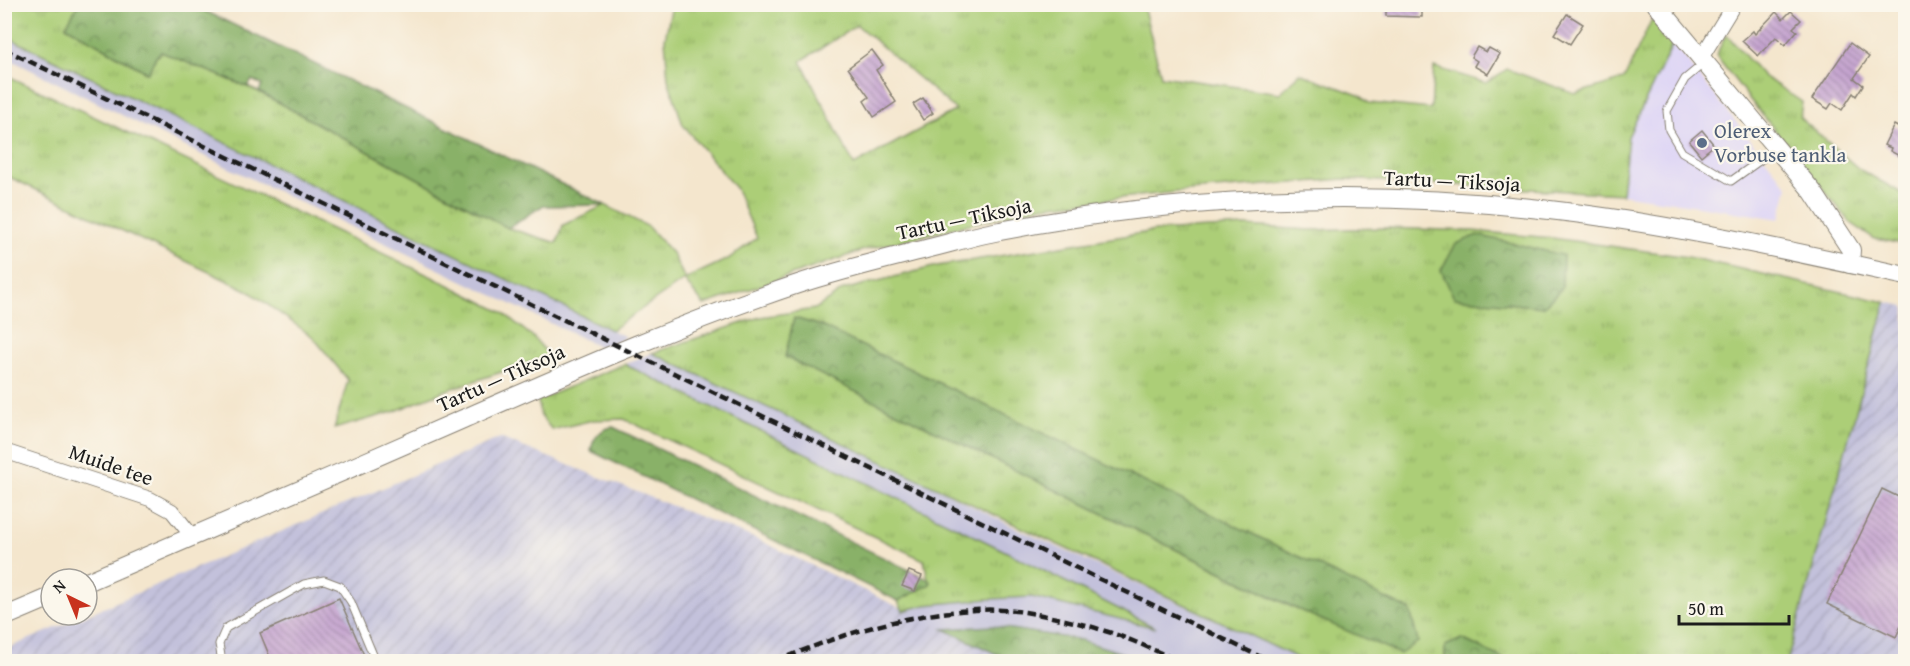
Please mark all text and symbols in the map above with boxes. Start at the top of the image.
place label: Olerex Vorbuse tankla [1714,115,1847,170]
marker: Olerex Vorbuse tankla [1695,136,1709,150]
street label: Tartu — Tiksoja [1383,161,1521,200]
street label: Tartu — Tiksoja [894,189,1034,248]
street label: Tartu — Tiksoja [432,336,570,420]
street label: Muide tee [65,436,158,493]
north arrow [39,567,99,627]
text: N [47,573,71,598]
scale bar [1679,588,1788,626]
text: 50 m [1688,595,1724,622]

